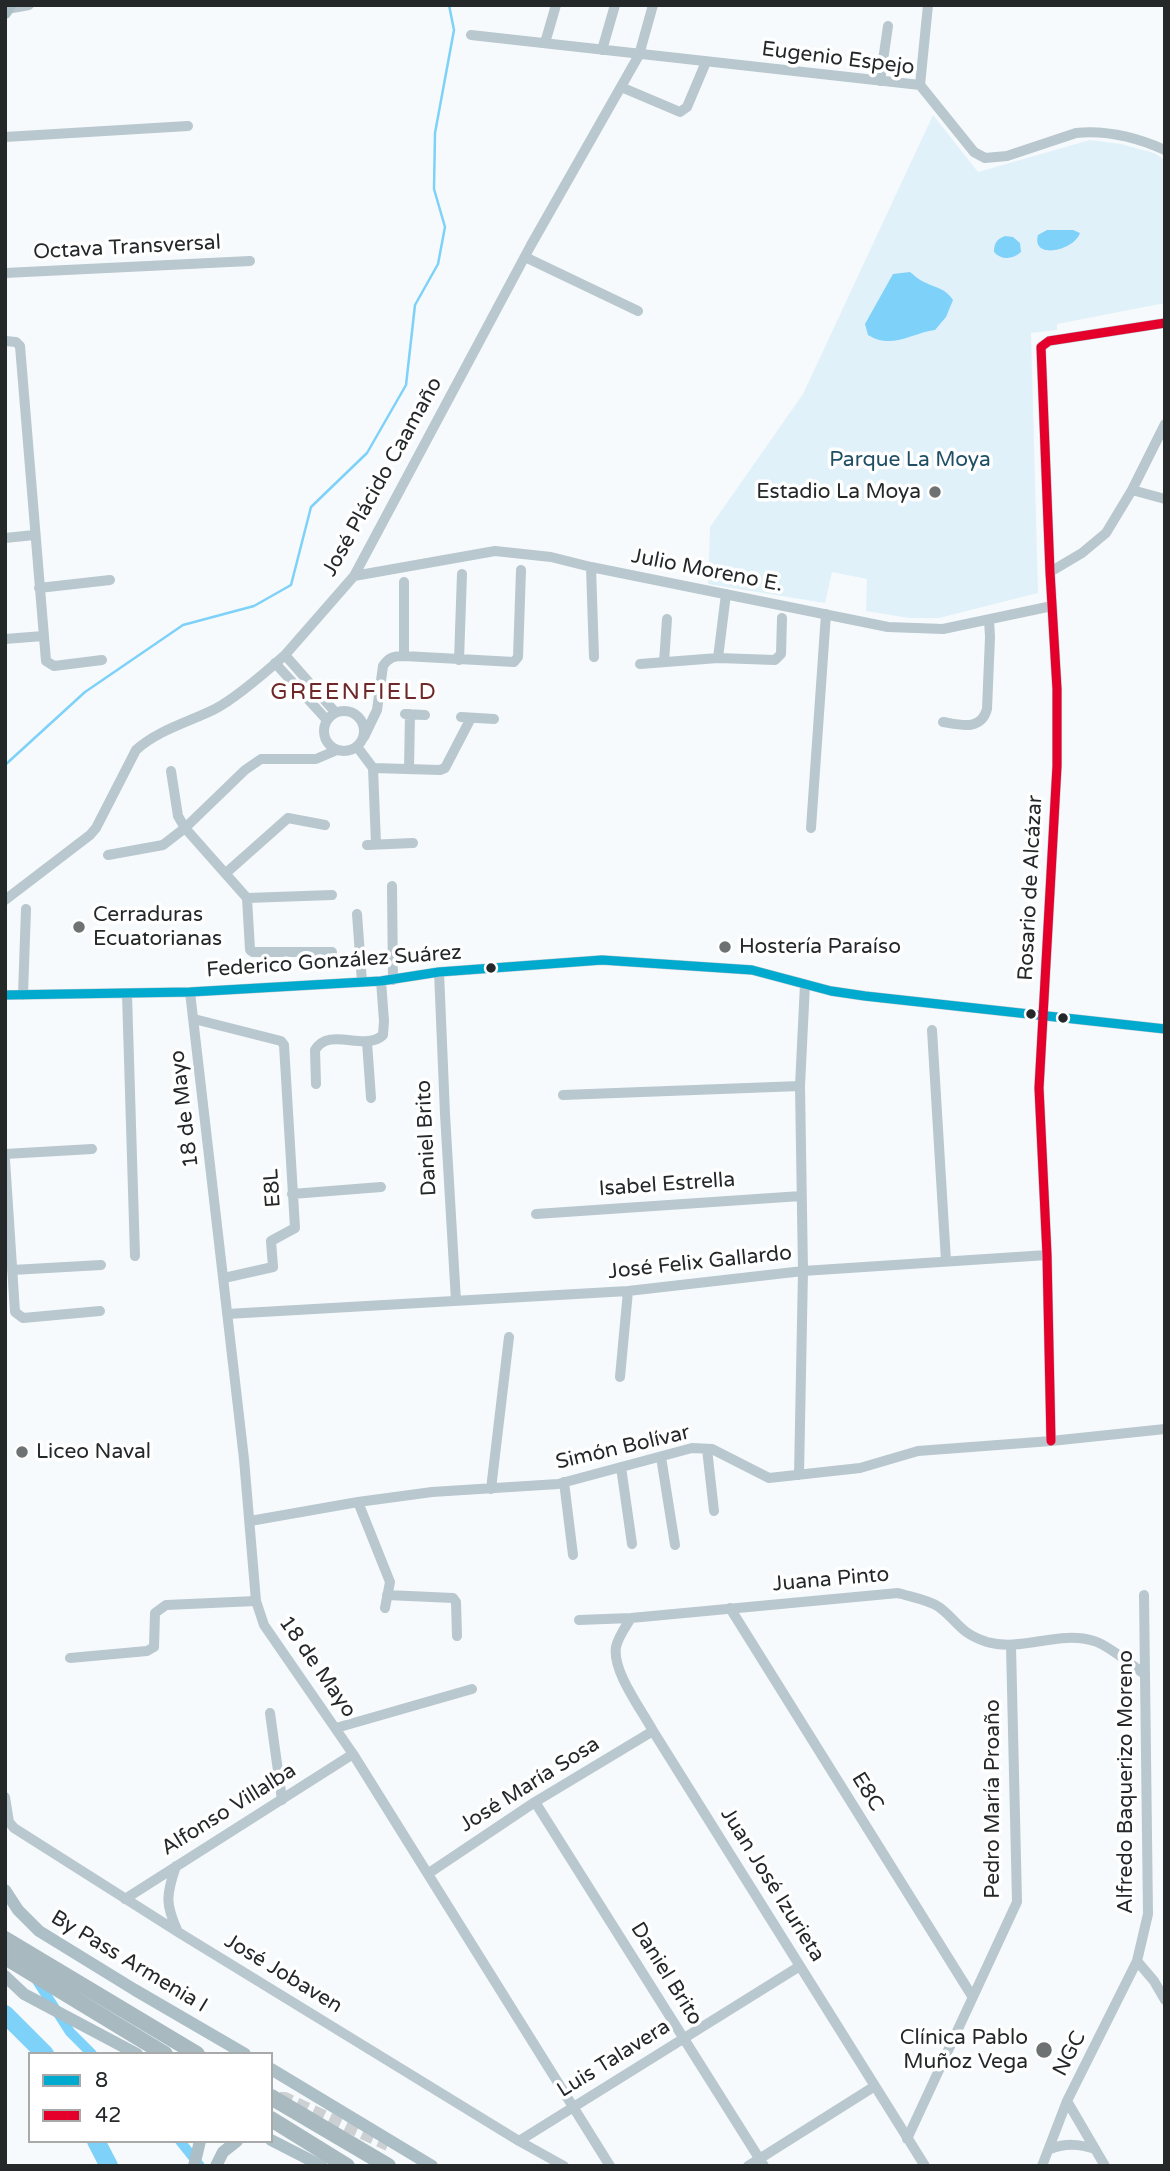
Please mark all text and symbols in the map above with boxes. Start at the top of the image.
street label: Eugenio Espejo [760,37,916,81]
street label: Octava Transversal [33,230,221,266]
street label: José Plácido Caamaño [318,373,448,581]
park label: Parque La Moya [829,447,991,473]
place label: Estadio La Moya [756,479,921,505]
marker: Estadio La Moya [927,484,943,500]
street label: Julio Moreno E. [629,544,785,598]
district label: GREENFIELD [272,679,436,707]
street label: Rosario de Alcázar [1014,795,1048,981]
place label: Cerraduras Ecuatorianas [93,902,222,952]
marker: Cerraduras Ecuatorianas [71,919,87,935]
place label: Hostería Paraíso [739,934,901,960]
marker: Hostería Paraíso [717,939,733,955]
street label: Federico González Suárez [206,941,462,983]
unlabelled marker [484,961,498,975]
unlabelled marker [1024,1007,1038,1021]
unlabelled marker [1056,1011,1070,1025]
street label: 18 de Mayo [165,1049,205,1169]
street label: Daniel Brito [411,1079,443,1197]
street label: E8L [259,1168,287,1208]
street label: Isabel Estrella [598,1168,736,1202]
street label: José Felix Gallardo [607,1241,793,1285]
street label: Simón Bolívar [554,1420,692,1476]
place label: Liceo Naval [36,1439,151,1465]
marker: Liceo Naval [14,1444,30,1460]
street label: Juana Pinto [772,1562,890,1598]
street label: 18 de Mayo [273,1611,361,1723]
street label: Alfredo Baquerizo Moreno [1113,1650,1139,1914]
street label: Pedro María Proaño [980,1699,1006,1899]
street label: José María Sosa [455,1732,605,1838]
street label: Alfonso Villalba [157,1758,301,1862]
street label: E8C [845,1768,889,1816]
street label: Juan José Izurieta [714,1803,830,1967]
street label: By Pass Armenia I [46,1905,212,2019]
street label: Daniel Brito [625,1918,707,2030]
street label: José Jobaven [219,1929,347,2019]
street label: Luis Talavera [553,2014,675,2104]
place label: Clínica Pablo Muñoz Vega [900,2025,1028,2075]
street label: NGC [1048,2027,1092,2081]
marker: Clínica Pablo Muñoz Vega [1034,2040,1054,2060]
legend [28,2052,273,2143]
text: 8 [95,2068,108,2093]
text: 42 [95,2103,121,2128]

